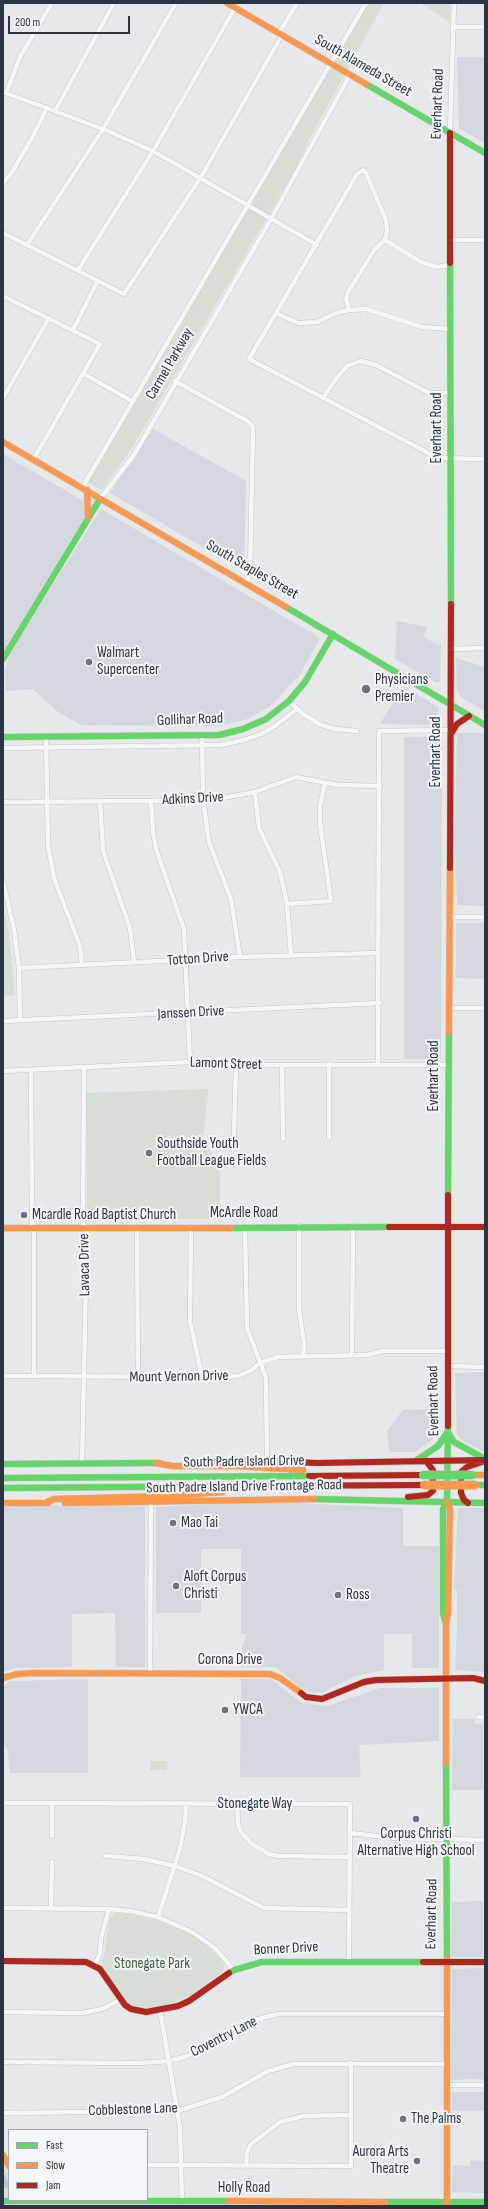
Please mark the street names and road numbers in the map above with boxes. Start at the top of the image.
street label: South Alameda Street [311,31,415,101]
street label: Everhart Road [428,68,448,140]
street label: Carmel Parkway [142,325,198,403]
street label: Everhart Road [428,393,446,463]
street label: South Staples Street [203,536,301,604]
street label: Gollihar Road [157,710,223,730]
street label: Everhart Road [427,717,445,787]
street label: Adkins Drive [162,788,224,810]
street label: Totton Drive [167,948,229,970]
street label: Janssen Drive [157,1002,225,1024]
street label: Everhart Road [425,1041,443,1111]
street label: Lamont Street [190,1054,262,1074]
street label: McArdle Road [210,1204,278,1222]
street label: Lavaca Drive [75,1233,95,1297]
street label: Everhart Road [424,1365,444,1437]
street label: Mount Vernon Drive [129,1367,229,1387]
street label: South Padre Island Drive [183,1452,305,1472]
street label: South Padre Island Drive Frontage Road [146,1476,342,1498]
street label: Corona Drive [198,1651,262,1669]
street label: Stonegate Way [218,1795,292,1813]
street label: Everhart Road [422,1878,442,1950]
street label: Bonner Drive [253,1938,319,1960]
street label: Coventry Lane [188,2013,260,2061]
street label: Cobblestone Lane [88,2099,178,2121]
street label: Holly Road [218,2179,270,2197]

